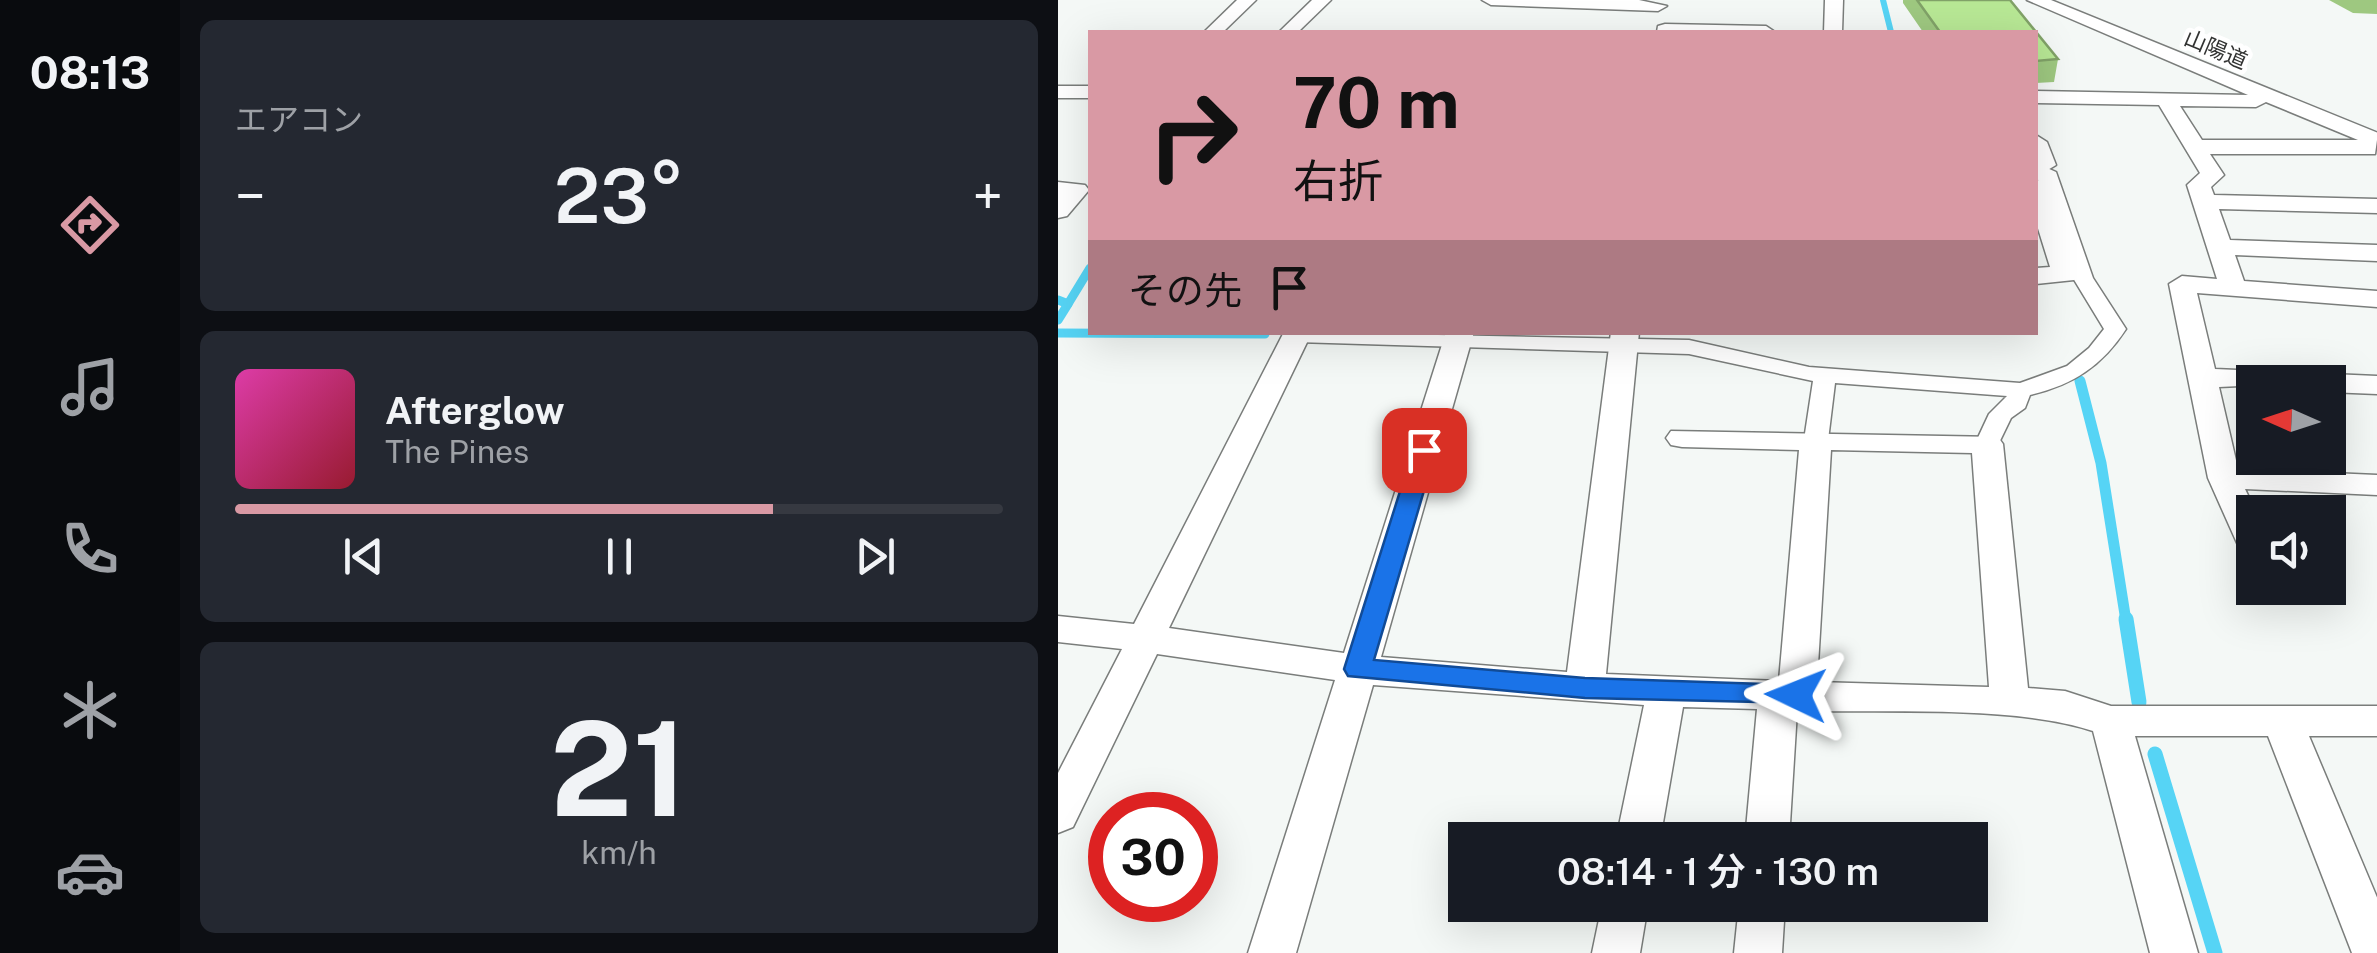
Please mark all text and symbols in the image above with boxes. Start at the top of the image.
street label: 山陽道 [2181,24,2251,74]
text: 08:13 [30,46,150,99]
text: 70 m [1293,61,1460,144]
icon: right [1128,70,1258,200]
text: エアコン [235,101,363,138]
text: 23° [554,152,684,240]
text: 右折 [1293,154,1383,207]
text: − [235,164,266,228]
text: + [972,164,1003,228]
icon: directions [55,190,125,260]
icon: arrive [1262,260,1317,315]
text: その先 [1128,268,1242,313]
icon: music [55,352,125,422]
north arrow [2236,365,2346,475]
map controls [2236,365,2346,605]
text: Afterglow [385,388,565,433]
pin [1382,408,1467,493]
icon: arrive [1397,423,1452,478]
text: The Pines [385,433,529,470]
button: sound [2236,495,2346,605]
icon: phone [55,514,125,584]
icon: previous [336,529,391,584]
icon: pause [592,529,647,584]
icon: next [848,529,903,584]
position arrow [1744,643,1848,747]
icon: climate [55,675,125,745]
text: 21 [550,693,688,845]
speed limit sign: 30 [1088,792,1218,922]
text: km/h [581,834,657,871]
icon: car [55,837,125,907]
text: 08:14 · 1 分 · 130 m [1557,849,1879,894]

